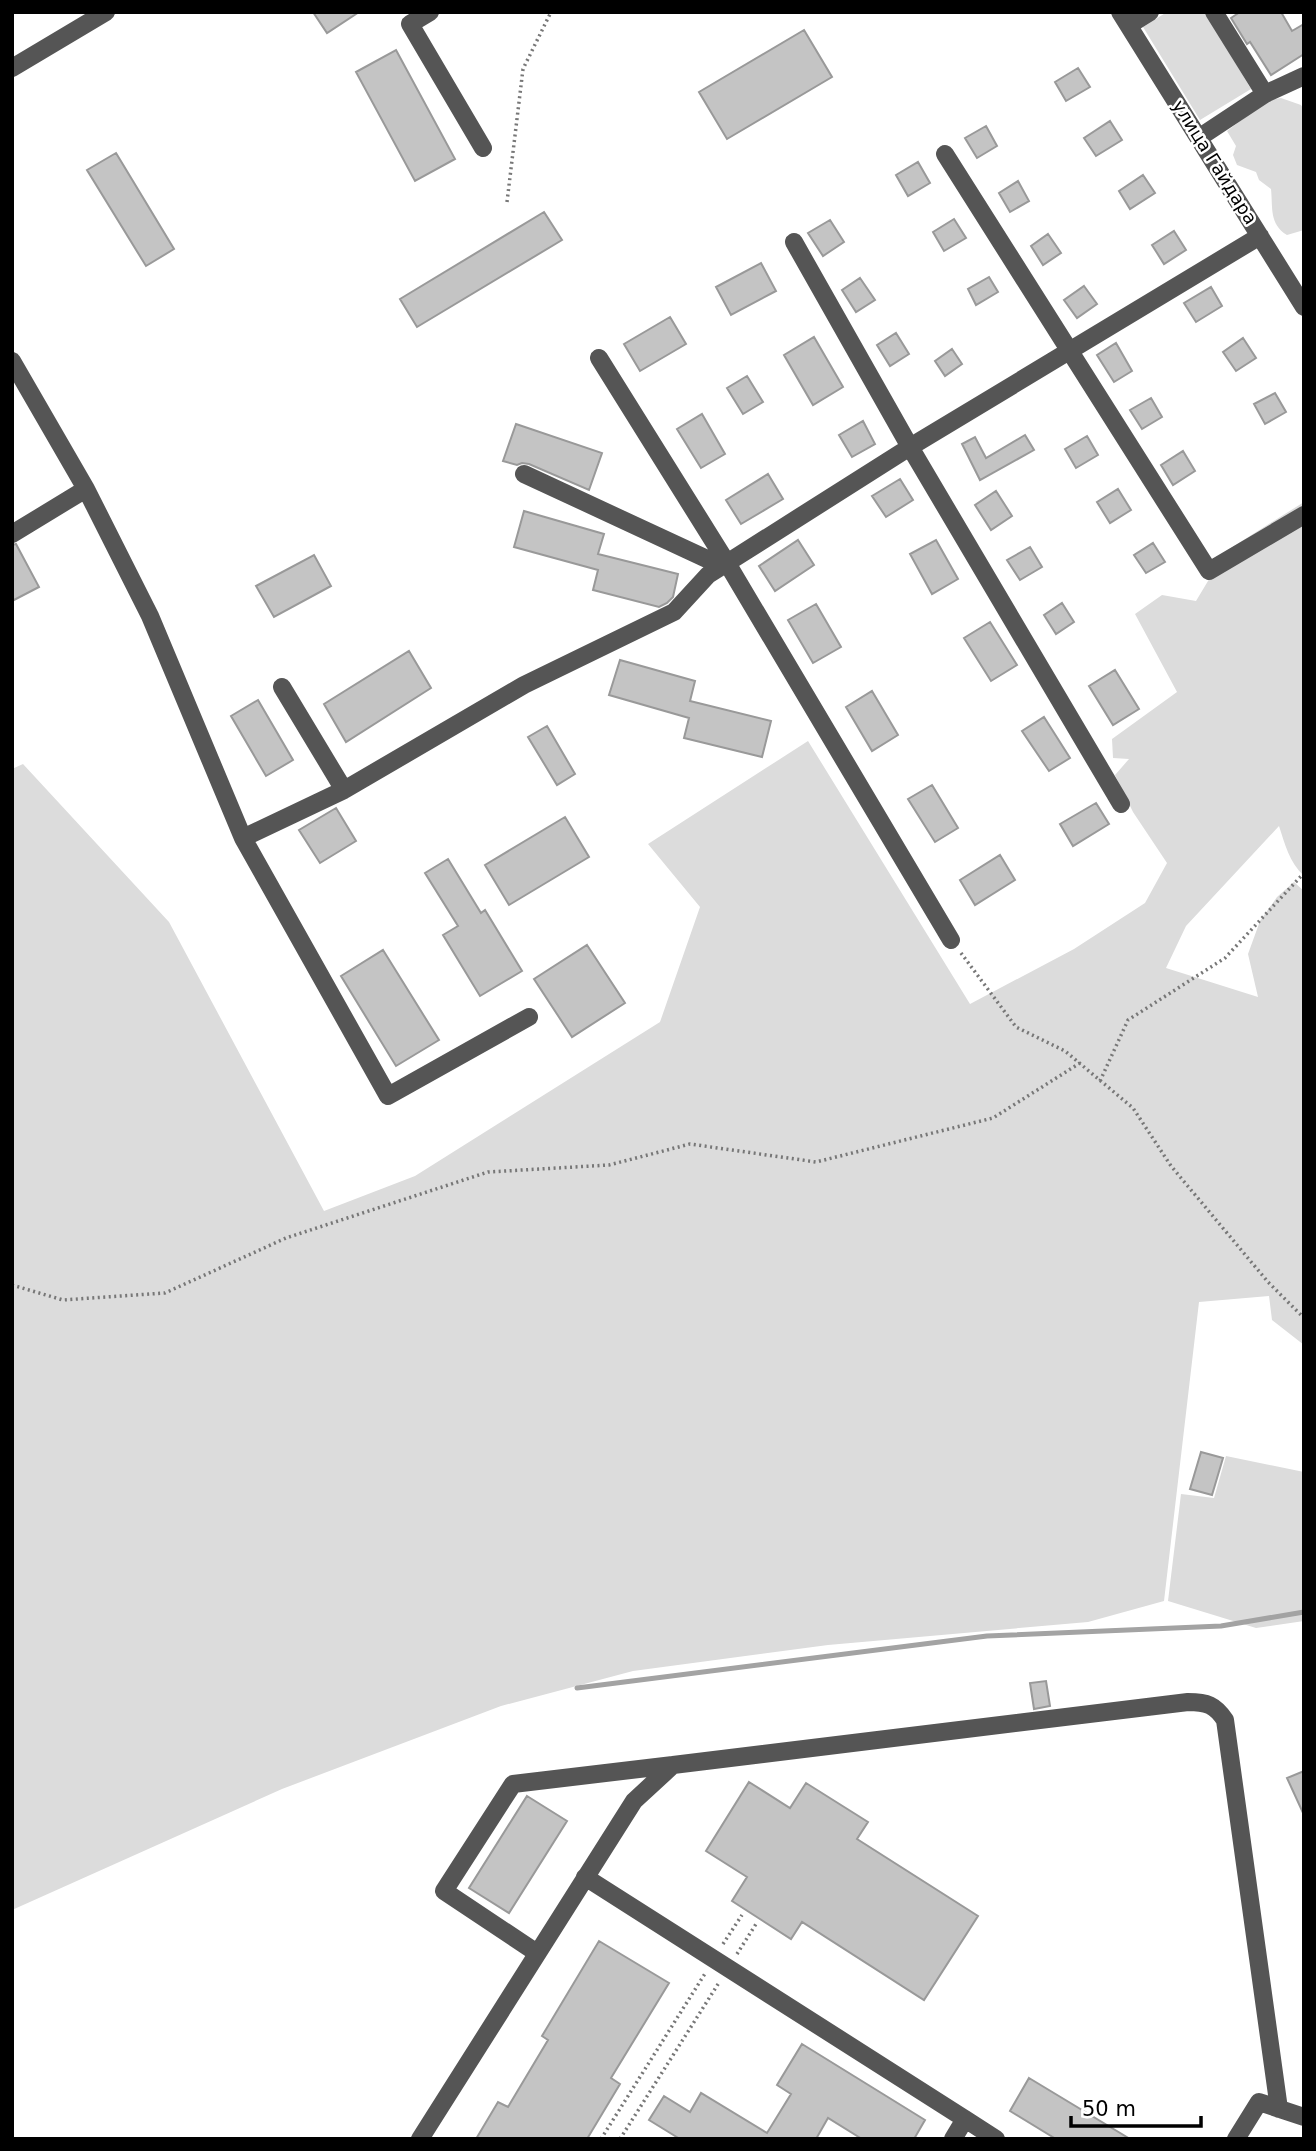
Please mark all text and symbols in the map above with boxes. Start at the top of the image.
street label: улица Гайдара [1168,96,1262,228]
scale bar [1071,2084,1200,2128]
text: 50 m [1082,2097,1136,2121]

